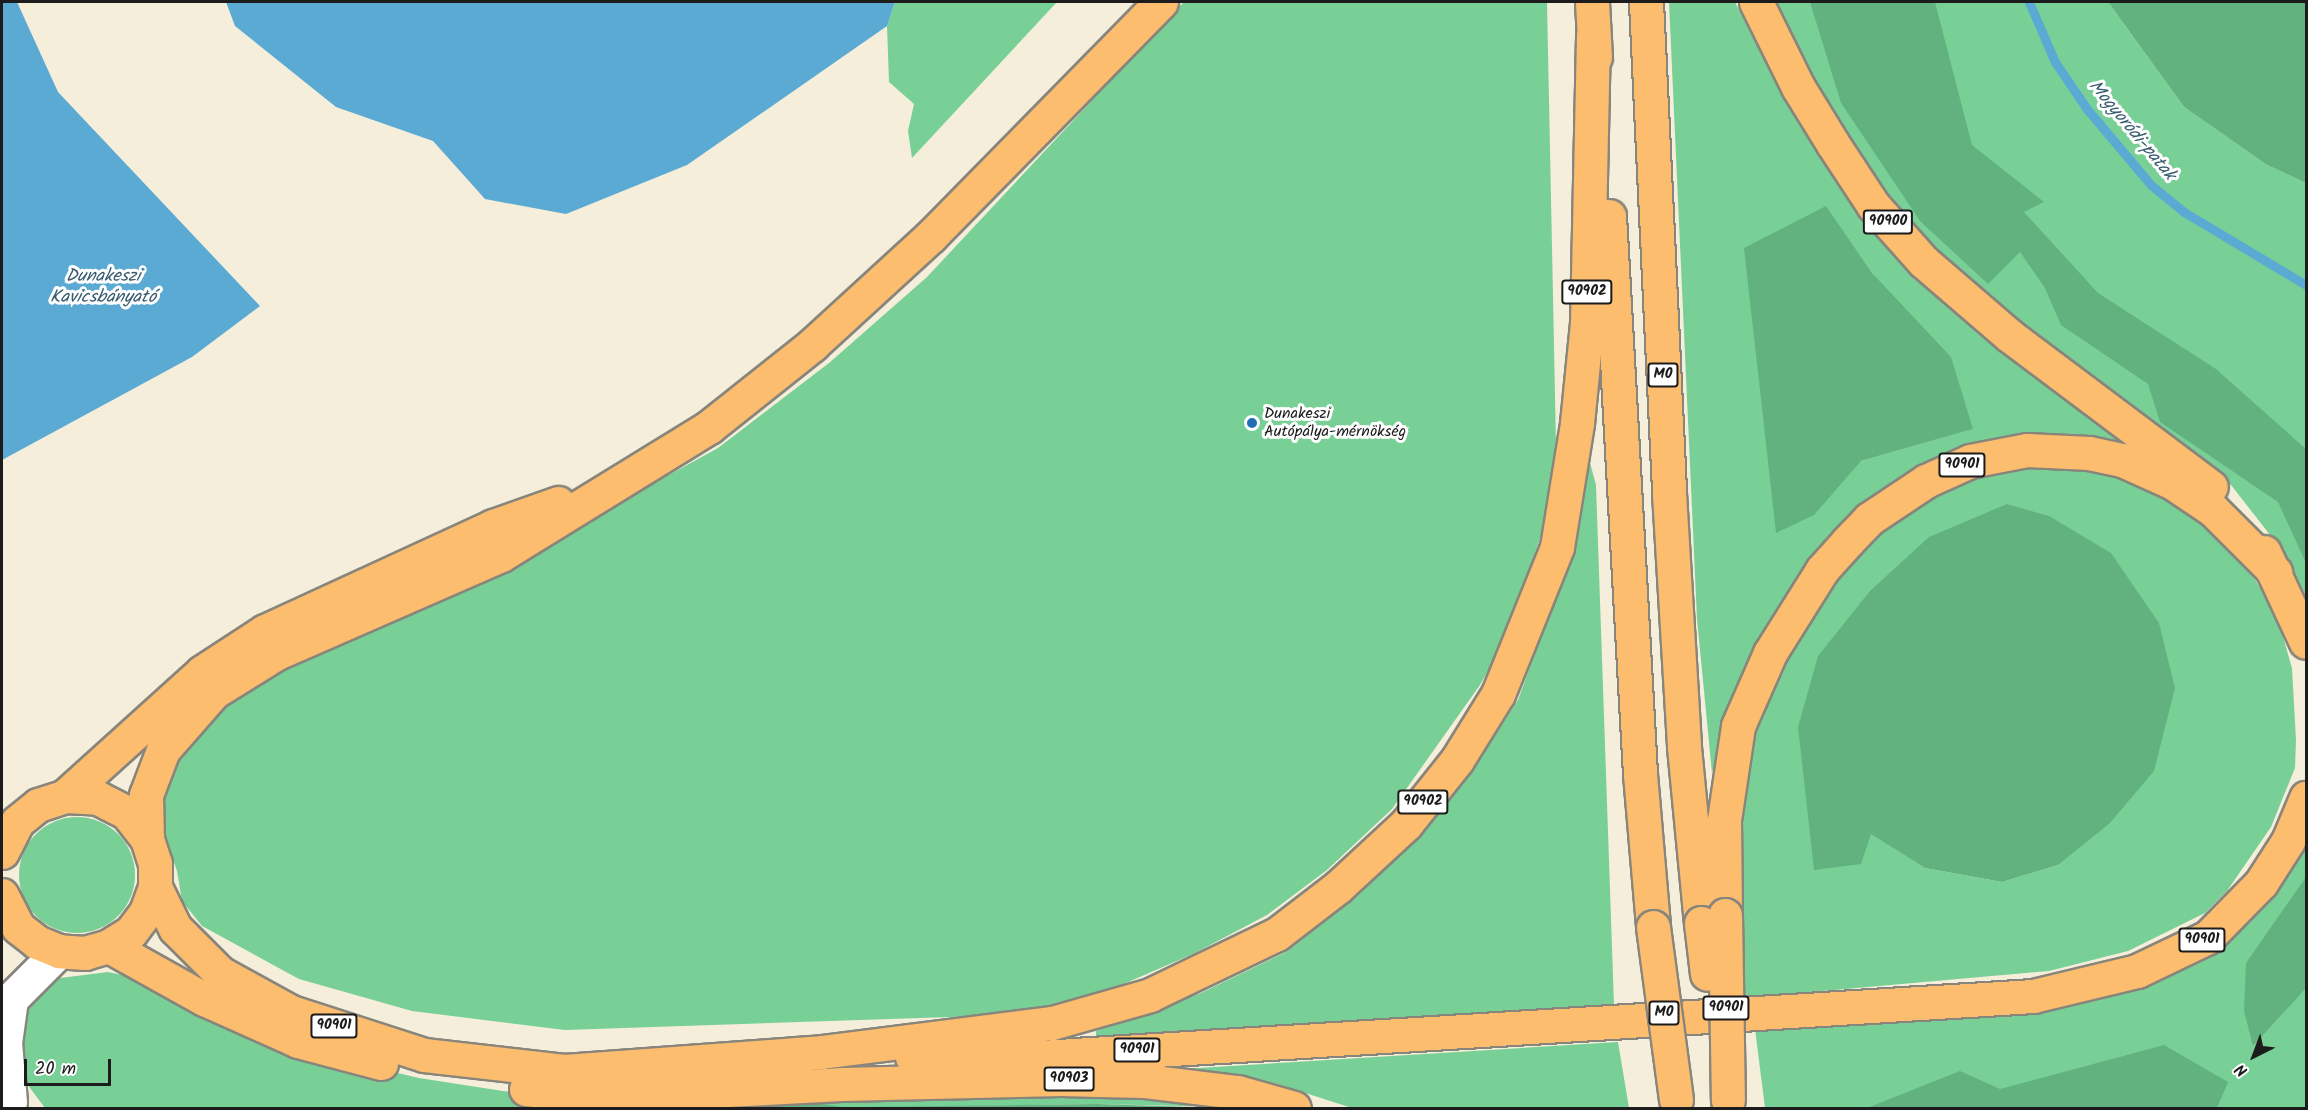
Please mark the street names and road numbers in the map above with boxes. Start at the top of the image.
road number: 90900 [1862,210,1914,234]
road number: 90902 [1560,280,1614,304]
road number: M0 [1646,363,1680,387]
road number: 90901 [1938,453,1986,477]
road number: 90902 [1396,790,1450,814]
road number: 90901 [2178,928,2226,952]
road number: 90901 [1702,996,1750,1020]
road number: M0 [1648,1001,1680,1025]
road number: 90901 [310,1014,358,1038]
road number: 90901 [1113,1038,1161,1062]
road number: 90903 [1044,1067,1094,1091]

